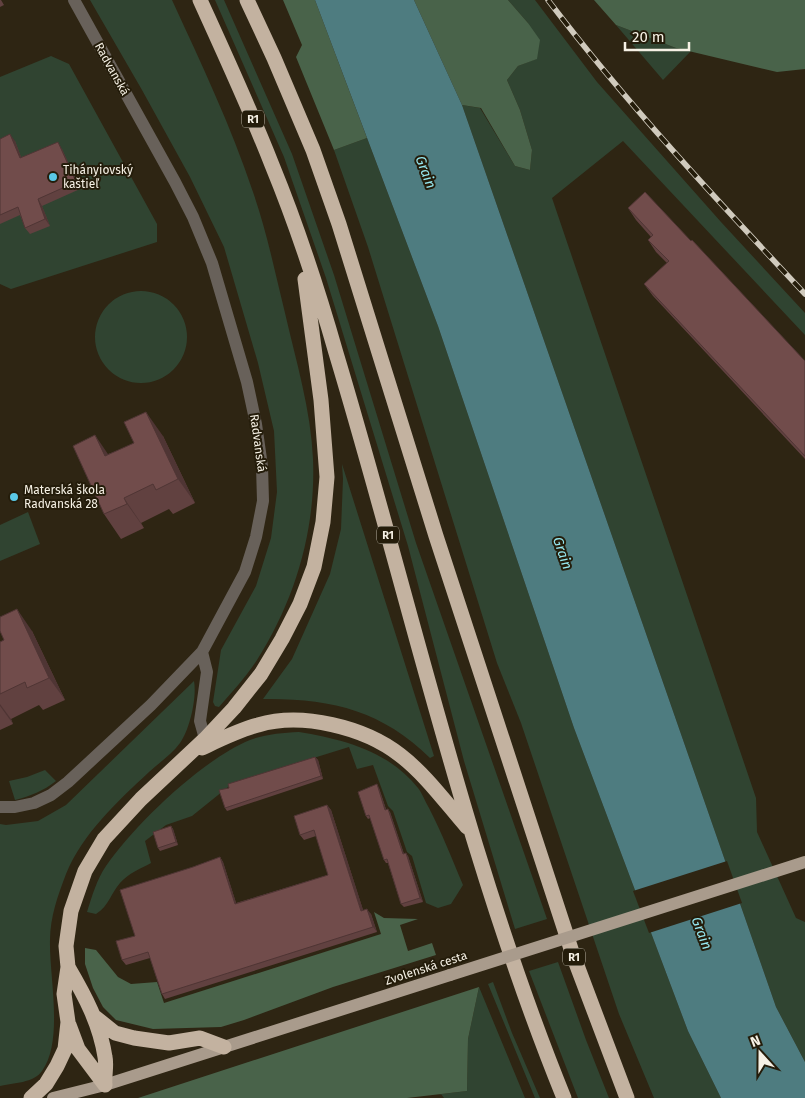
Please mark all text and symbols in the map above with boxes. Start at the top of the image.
scale bar [625,20,689,52]
text: 20 m [632,28,665,46]
street label: Radvanská [92,40,132,98]
road number: R1 [242,110,264,128]
water label: Grain [412,153,439,191]
place label: Tihányiovský kaštieľ [63,163,133,191]
marker: Tihányiovský kaštieľ [47,171,59,183]
street label: Radvanská [247,413,269,473]
place label: Materská škola Radvanská 28 [24,483,105,511]
marker: Materská škola Radvanská 28 [8,491,20,503]
road number: R1 [377,526,399,544]
water label: Grain [549,534,576,572]
water label: Grain [688,914,715,952]
street label: Zvolenská cesta [383,948,469,988]
road number: R1 [563,949,585,966]
north arrow [735,1028,785,1078]
text: N [748,1032,763,1051]

